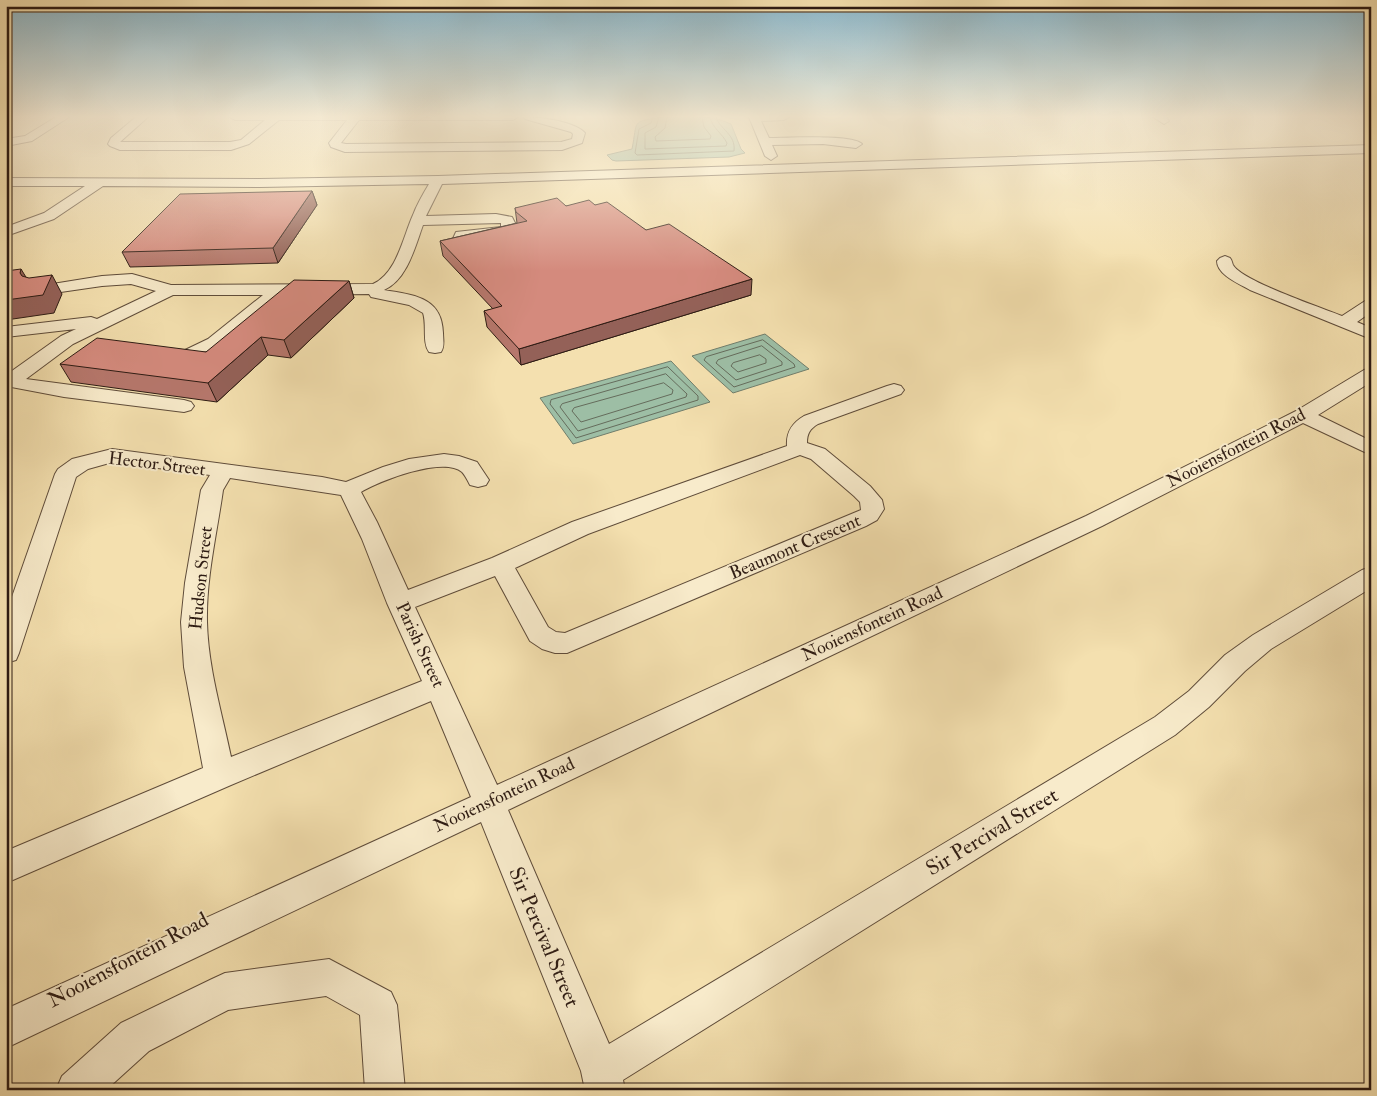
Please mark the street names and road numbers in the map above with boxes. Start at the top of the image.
street label: Nooiensfontein Road [1163,403,1310,493]
street label: Hector Street [107,447,207,481]
street label: Beaumont Crescent [726,509,864,585]
street label: Hudson Street [184,525,218,631]
street label: Nooiensfontein Road [798,581,946,667]
street label: Parish Street [390,599,450,692]
street label: Nooiensfontein Road [430,752,578,838]
street label: Sir Percival Street [921,782,1063,882]
street label: Sir Percival Street [502,863,586,1011]
street label: Nooiensfontein Road [43,906,214,1014]

